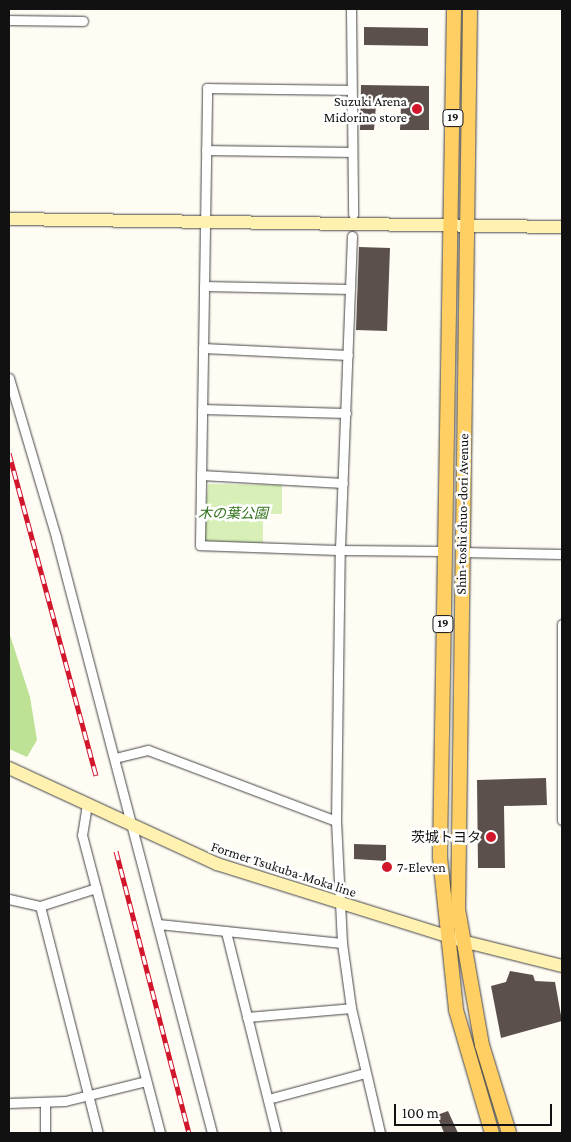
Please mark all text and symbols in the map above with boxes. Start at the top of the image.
place label: Suzuki Arena Midorino store [324,93,407,125]
marker: Suzuki Arena Midorino store [411,103,423,115]
road number: 19 [442,109,464,128]
street label: Shin-toshi chuo-dori Avenue [452,433,472,595]
park label: 木の葉公園 [198,505,268,521]
road number: 19 [432,614,454,634]
place label: 茨城トヨタ [411,829,481,845]
marker: 茨城トヨタ [485,831,497,843]
street label: Former Tsukuba-Moka line [209,838,359,900]
place label: 7-Eleven [397,859,446,875]
marker: 7-Eleven [381,861,393,873]
scale bar [396,1094,554,1126]
text: 100 m [402,1105,439,1121]

